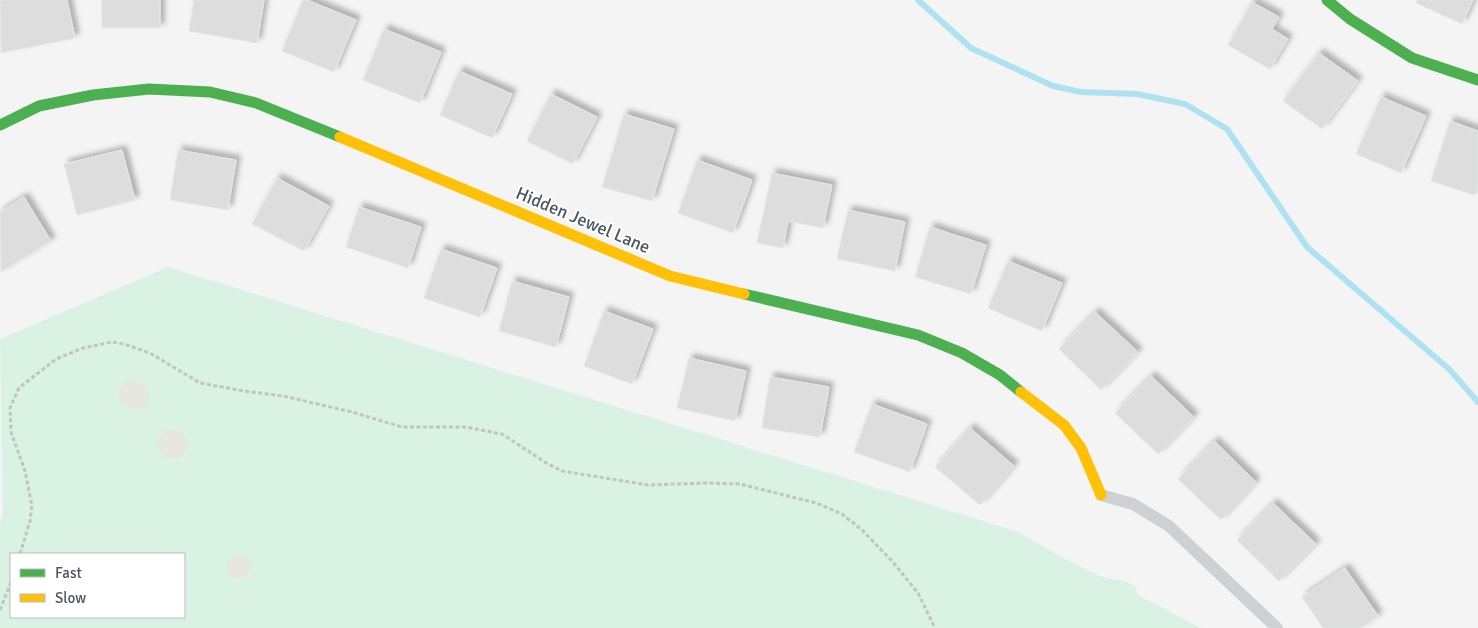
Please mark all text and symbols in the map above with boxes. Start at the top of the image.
street label: Hidden Jewel Lane [512,182,654,258]
legend [10,553,185,618]
text: Fast [55,564,82,582]
text: Slow [55,589,86,607]

